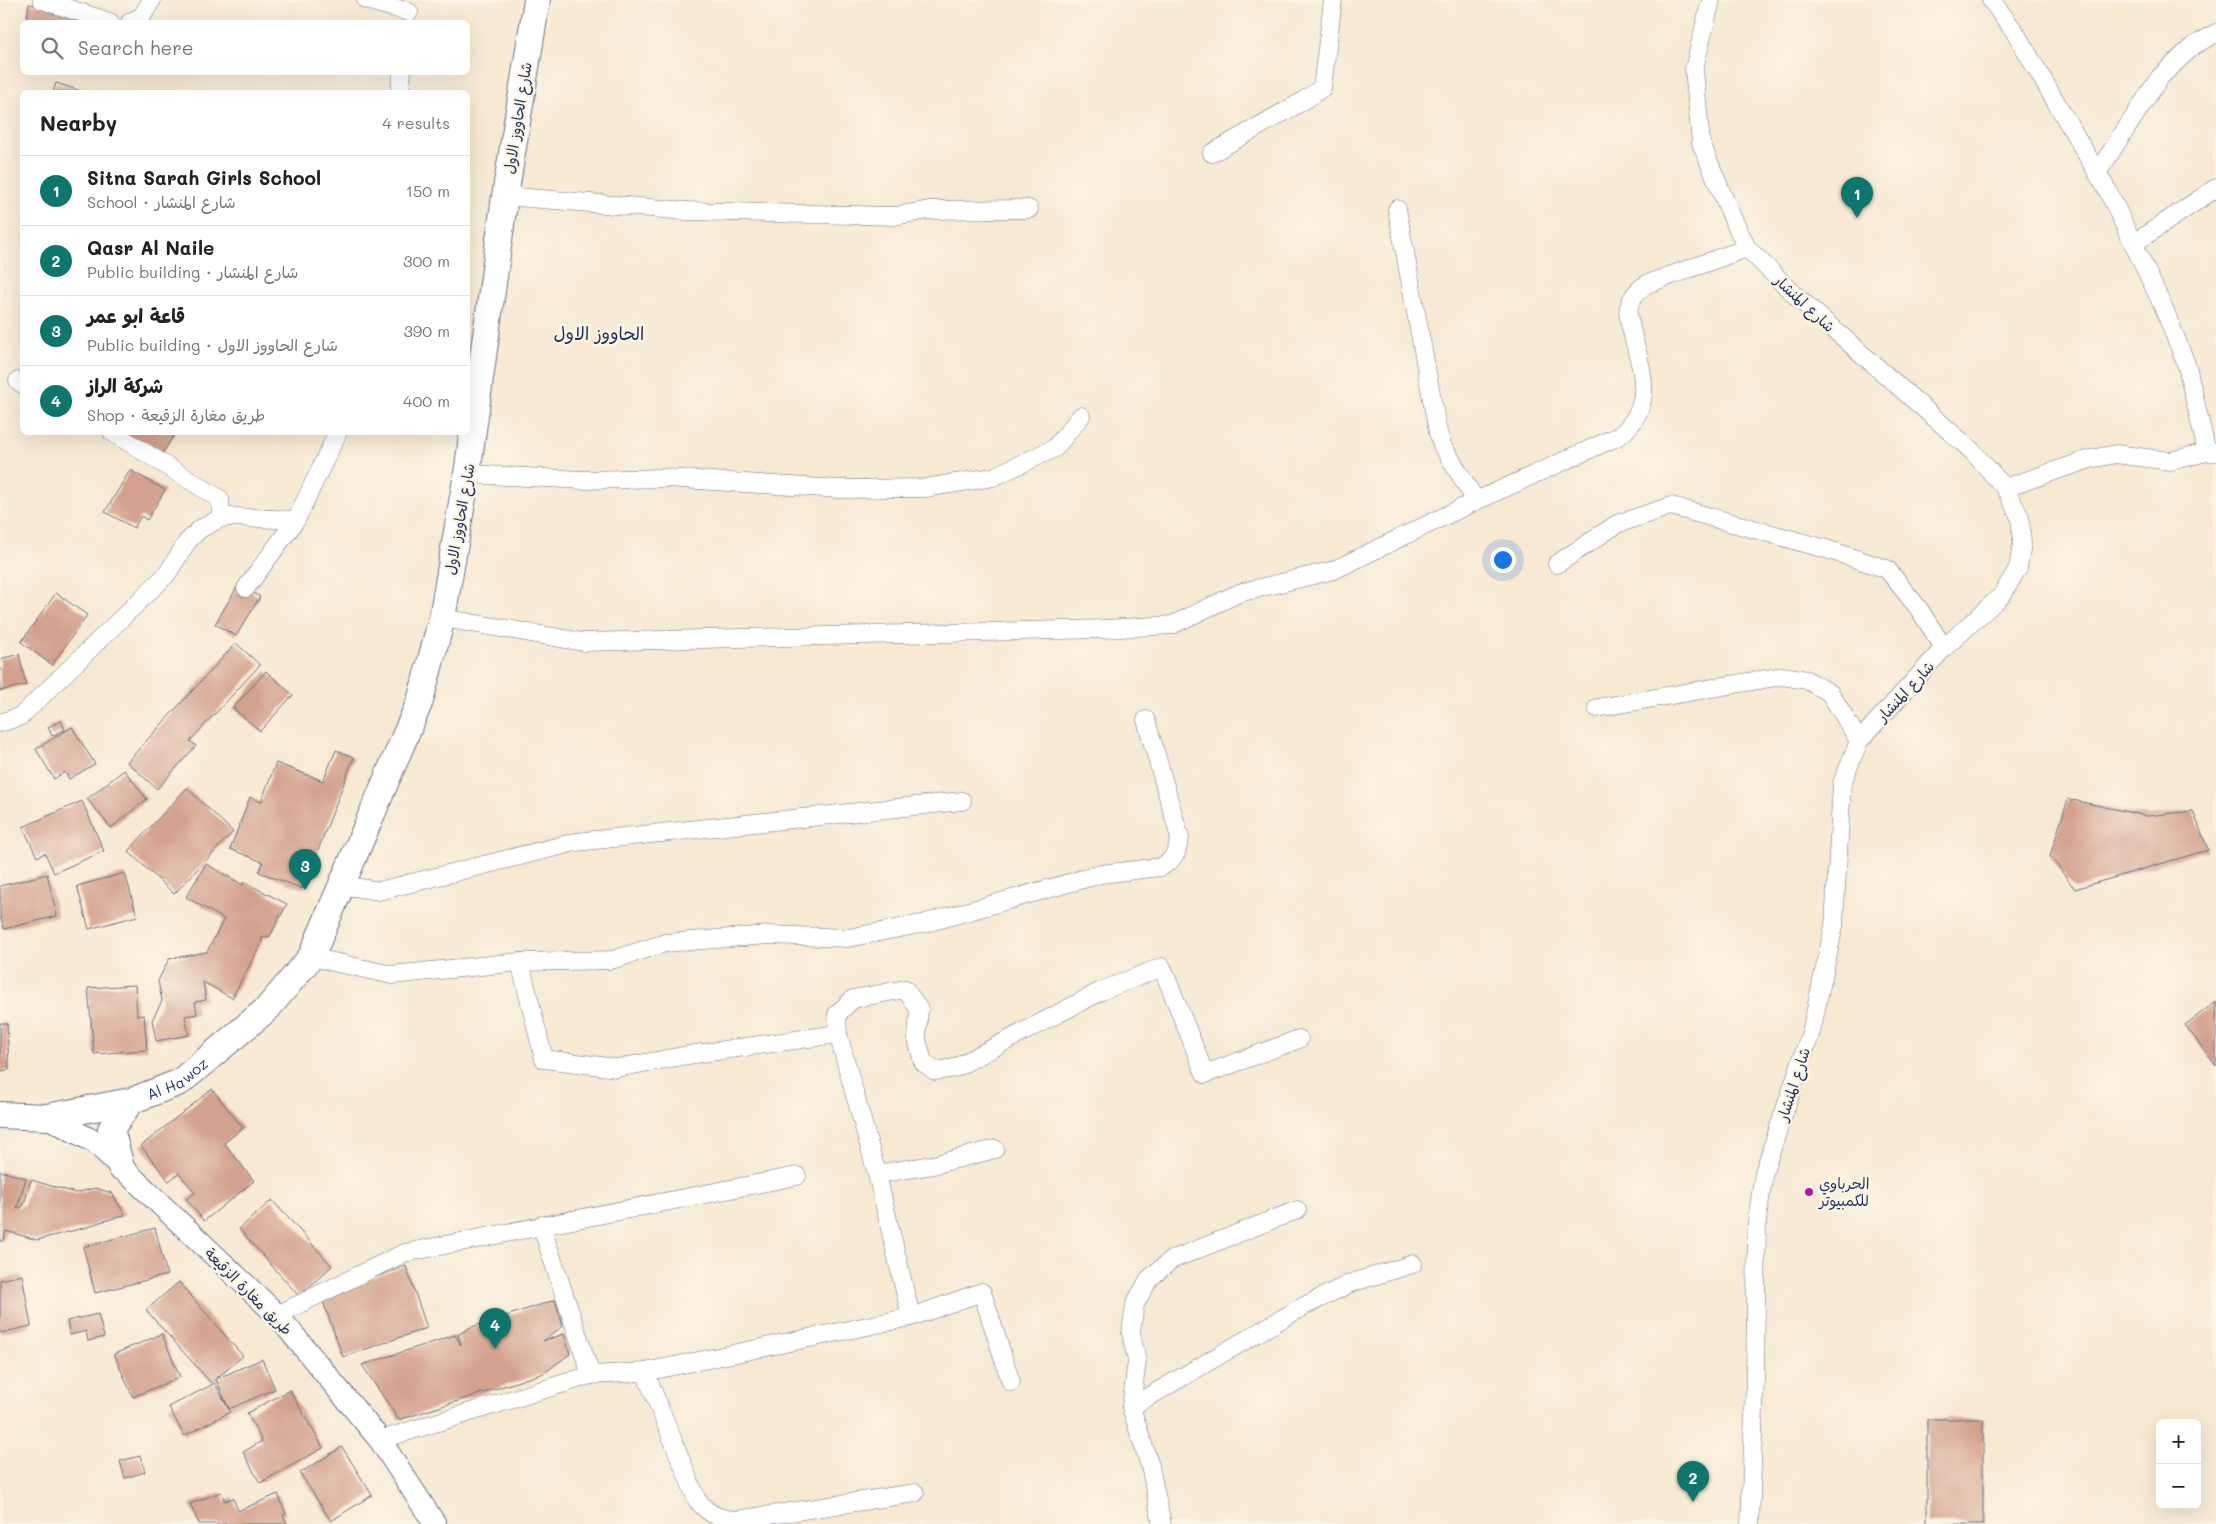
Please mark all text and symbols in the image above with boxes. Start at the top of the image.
search box [20,20,470,75]
icon: search [38,34,66,62]
text: Search here [78,35,194,60]
street label: شارع الحاووز الاول [498,61,537,176]
text: Nearby [40,109,117,136]
text: 4 results [382,112,450,133]
text: Sitna Sarah Girls School [87,165,321,190]
pin: 1 [1841,177,1873,218]
text: 1 [52,180,60,201]
text: 150 m [406,180,450,201]
text: School · شارع المنشار [87,191,236,212]
text: Qasr Al Naile [87,235,214,260]
text: 2 [52,250,60,271]
text: 300 m [403,250,450,271]
text: Public building · شارع المنشار [87,261,298,282]
street label: شارع المنشار [1769,269,1840,337]
text: قاعة ابو عمر [87,303,185,328]
text: 3 [51,320,61,341]
text: 390 m [403,320,450,341]
district label: الحاووز الاول [554,321,644,345]
text: Public building · شارع الحاووز الاول [87,334,338,355]
text: شركة الراز [87,373,163,398]
text: 4 [51,390,61,411]
text: 400 m [403,390,450,411]
text: Shop · طريق مغارة الزقيعة [87,404,265,425]
street label: شارع الحاووز الاول [439,462,480,577]
your location [1490,547,1516,573]
street label: شارع المنشار [1871,656,1939,727]
pin: 3 [289,849,321,890]
street label: شارع المنشار [1771,1045,1815,1124]
street label: Al Hawoz [144,1053,212,1104]
place label: الحرباوي للكمبيوتر [1817,1173,1869,1210]
marker: الحرباوي للكمبيوتر [1803,1186,1815,1198]
street label: طريق مغارة الزقيعة [201,1243,297,1339]
pin: 4 [479,1308,511,1349]
map controls [2156,1419,2201,1509]
button: + [2156,1419,2201,1464]
pin: 2 [1677,1461,1709,1502]
button: − [2156,1464,2201,1509]

